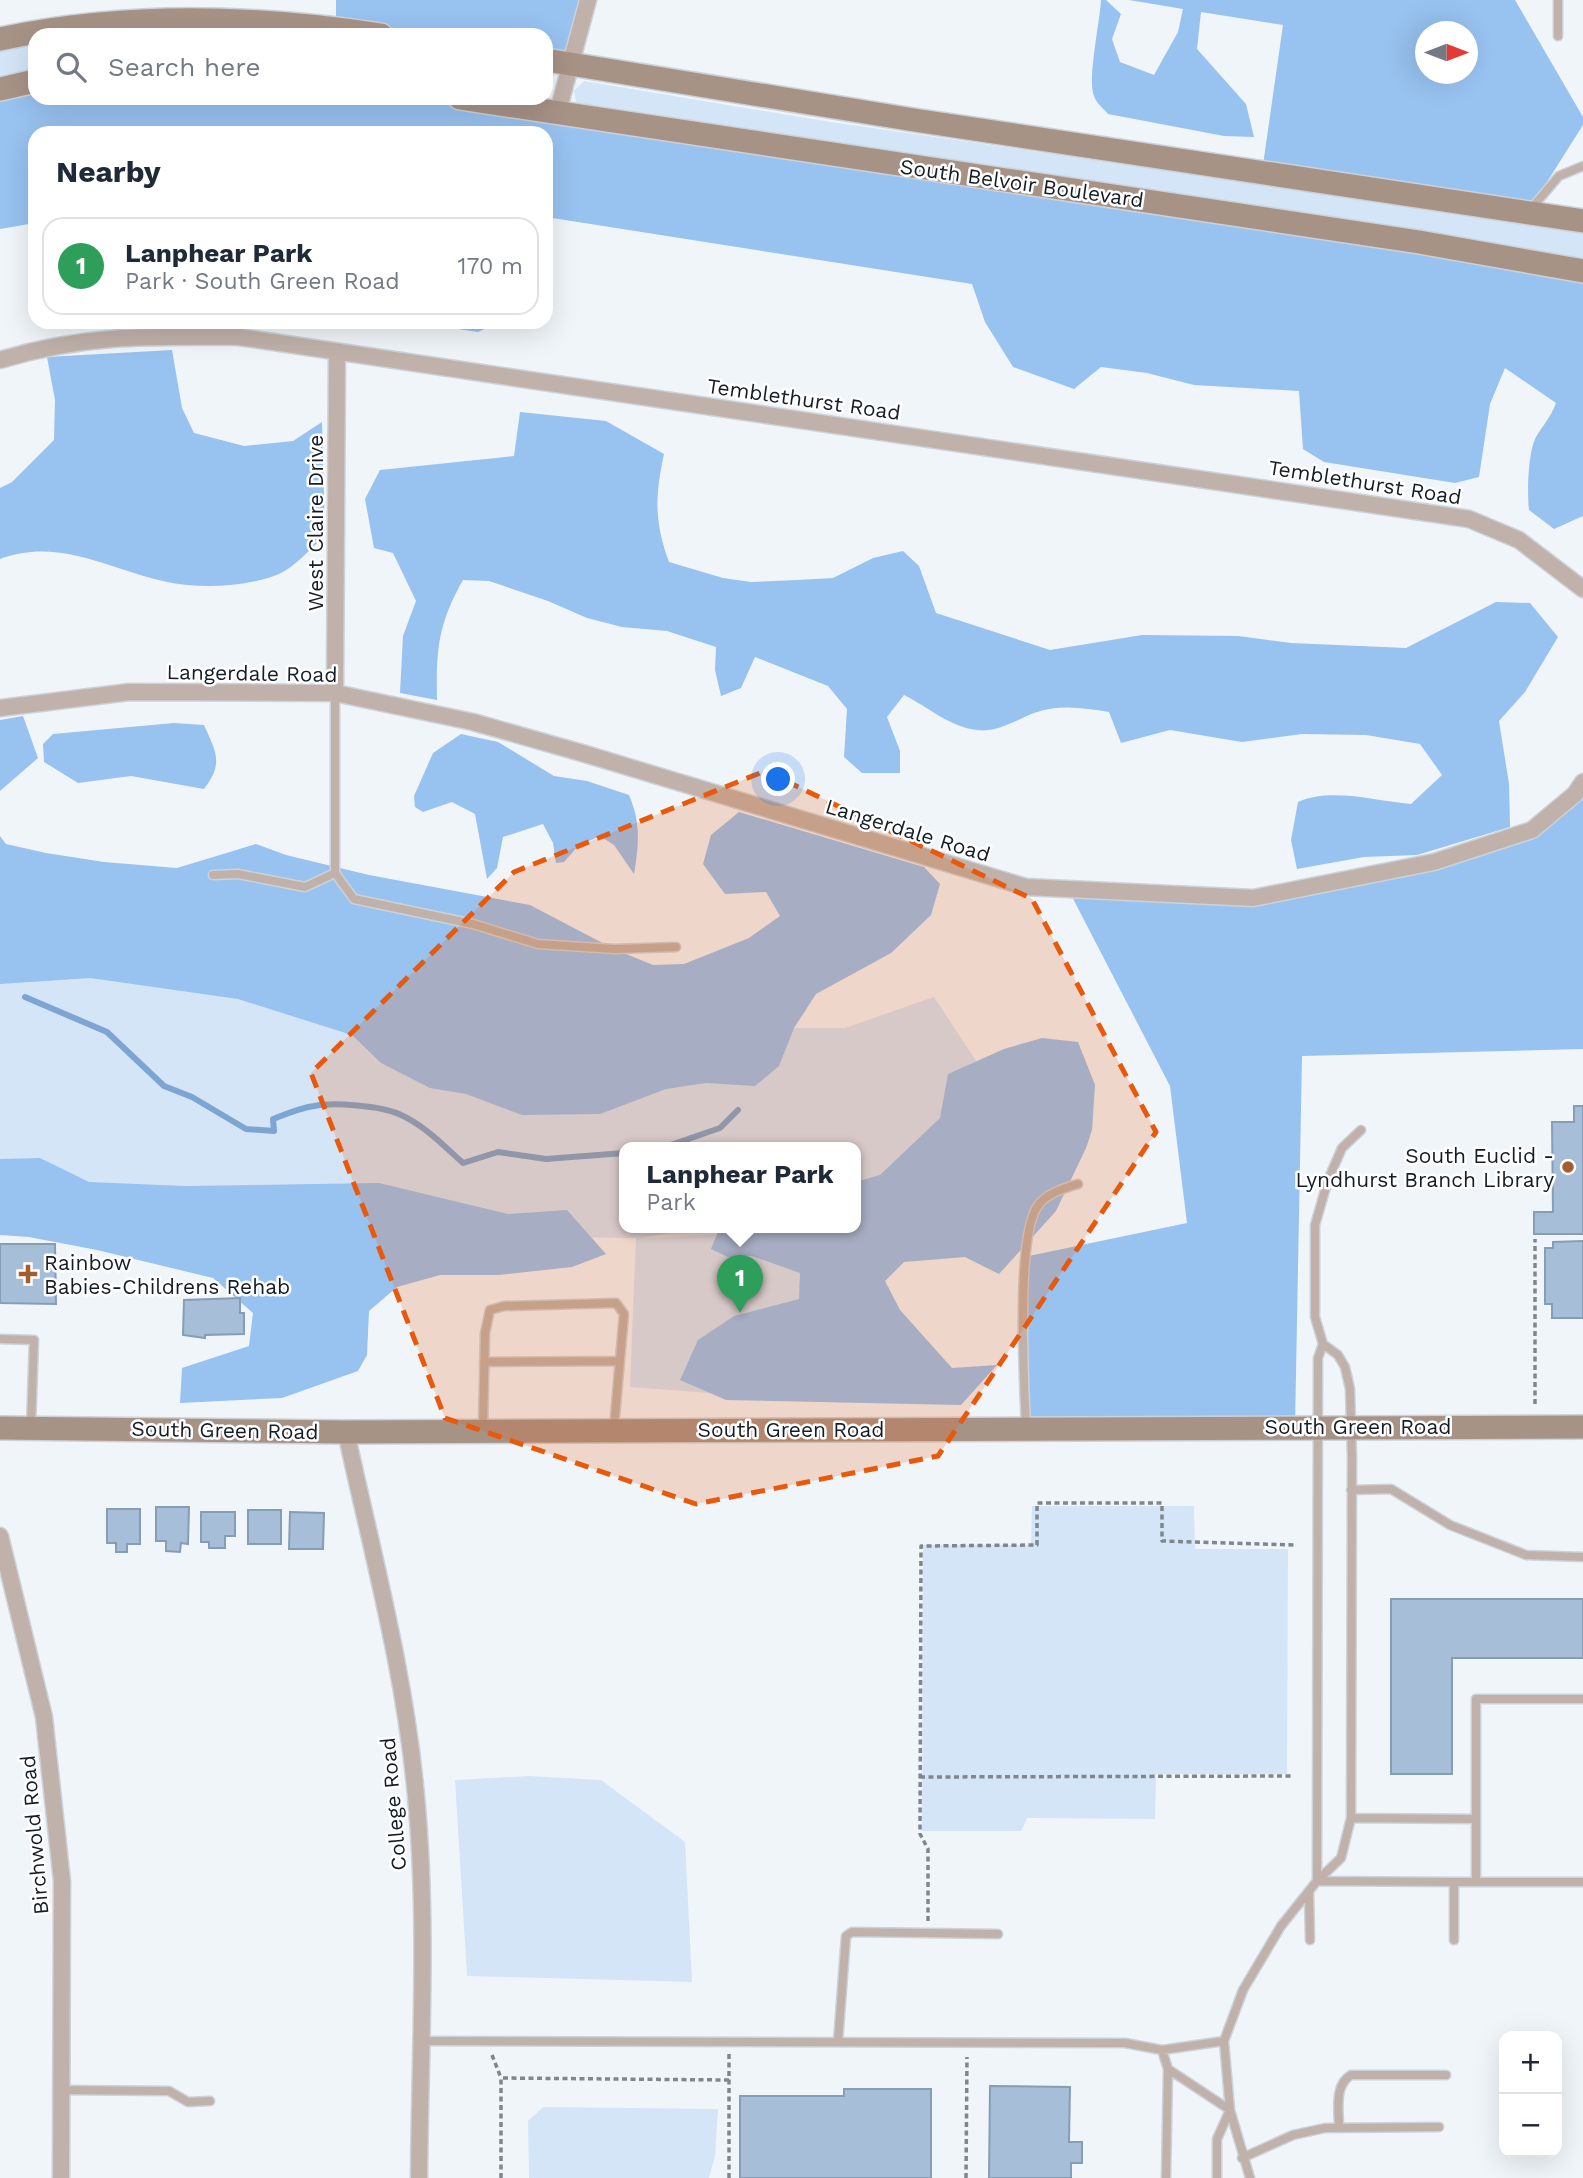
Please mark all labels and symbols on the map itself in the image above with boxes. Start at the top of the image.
north arrow [1415,21,1478,84]
street label: South Belvoir Boulevard [899,154,1145,212]
street label: Temblethurst Road [706,373,902,425]
street label: West Claire Drive [303,435,328,611]
street label: Temblethurst Road [1267,454,1463,510]
street label: Langerdale Road [166,659,338,687]
your location [761,762,795,796]
street label: Langerdale Road [823,793,993,867]
place label: South Euclid - Lyndhurst Branch Library [1296,1143,1554,1192]
marker: South Euclid - Lyndhurst Branch Library [1560,1159,1576,1175]
place label: Rainbow Babies-Childrens Rehab [44,1250,290,1299]
pin: 1 [717,1255,763,1313]
marker: Rainbow Babies-Childrens Rehab [18,1264,38,1284]
street label: South Green Road [1264,1414,1452,1439]
street label: South Green Road [131,1416,319,1444]
street label: South Green Road [697,1417,885,1442]
street label: College Road [375,1736,411,1872]
street label: Birchwold Road [15,1754,53,1916]

